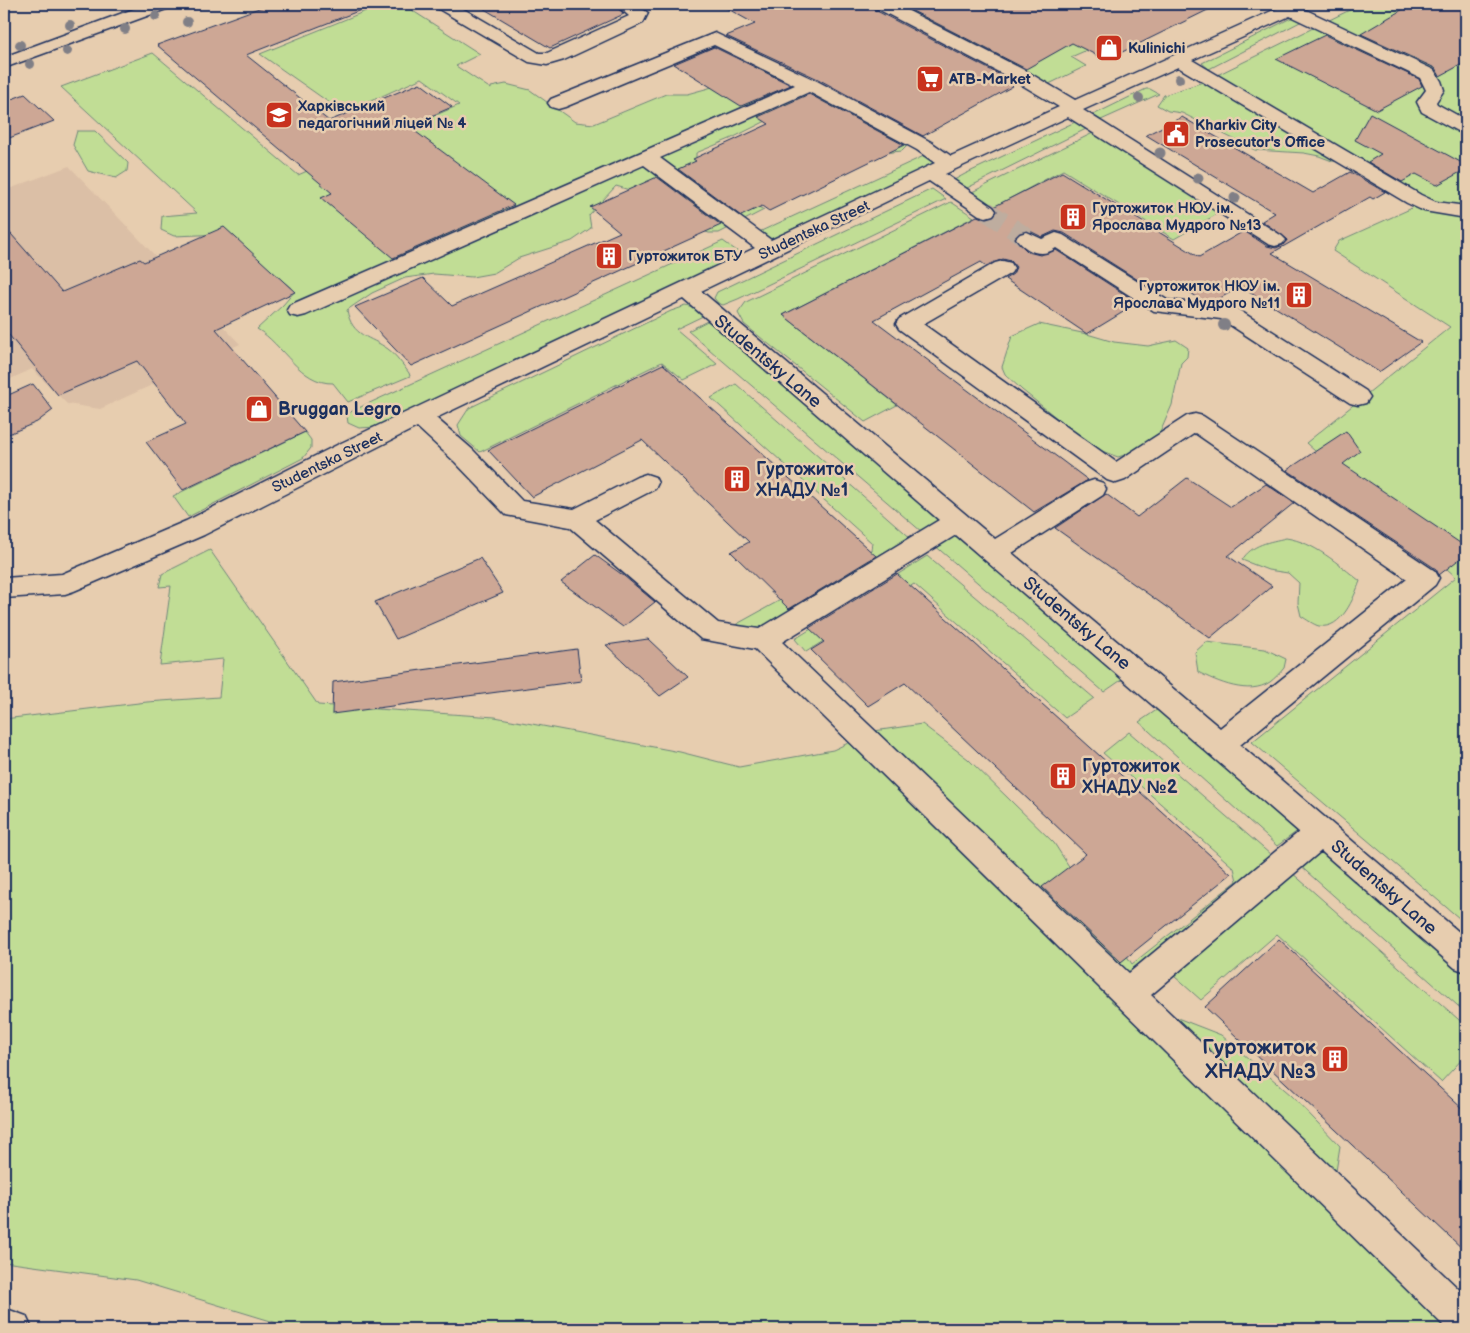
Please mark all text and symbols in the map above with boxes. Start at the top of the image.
shop icon: Kulinichi [1094,33,1124,63]
place label: Kulinichi [1128,39,1185,58]
supermarket icon: ATB-Market [915,64,945,94]
place label: ATB-Market [948,70,1031,89]
place label: Харківський педагогічний ліцей № 4 [297,97,466,133]
school or university icon: Харківський педагогічний ліцей № 4 [264,100,294,130]
place label: Kharkiv City Prosecutor's Office [1195,116,1326,152]
public building icon: Kharkiv City Prosecutor's Office [1161,119,1191,149]
street label: Studentska Street [756,196,873,264]
place label: Гуртожиток НЮУ ім. Ярослава Мудрого №13 [1092,199,1261,235]
building icon: Гуртожиток НЮУ ім. Ярослава Мудрого №13 [1058,202,1088,232]
building icon: Гуртожиток БТУ [594,241,624,271]
place label: Гуртожиток БТУ [628,247,743,266]
place label: Гуртожиток НЮУ ім. Ярослава Мудрого №11 [1113,277,1280,313]
building icon: Гуртожиток НЮУ ім. Ярослава Мудрого №11 [1284,280,1314,310]
street label: Studentsky Lane [710,310,826,413]
shop icon: Bruggan Legro [244,394,274,424]
place label: Bruggan Legro [278,399,401,420]
street label: Studentska Street [269,427,386,497]
place label: Гуртожиток ХНАДУ №1 [755,459,854,501]
building icon: Гуртожиток ХНАДУ №1 [722,464,752,494]
street label: Studentsky Lane [1019,572,1135,675]
place label: Гуртожиток ХНАДУ №2 [1081,756,1180,798]
building icon: Гуртожиток ХНАДУ №2 [1048,761,1078,791]
street label: Studentsky Lane [1326,836,1441,939]
place label: Гуртожиток ХНАДУ №3 [1202,1035,1317,1084]
building icon: Гуртожиток ХНАДУ №3 [1320,1044,1350,1074]

